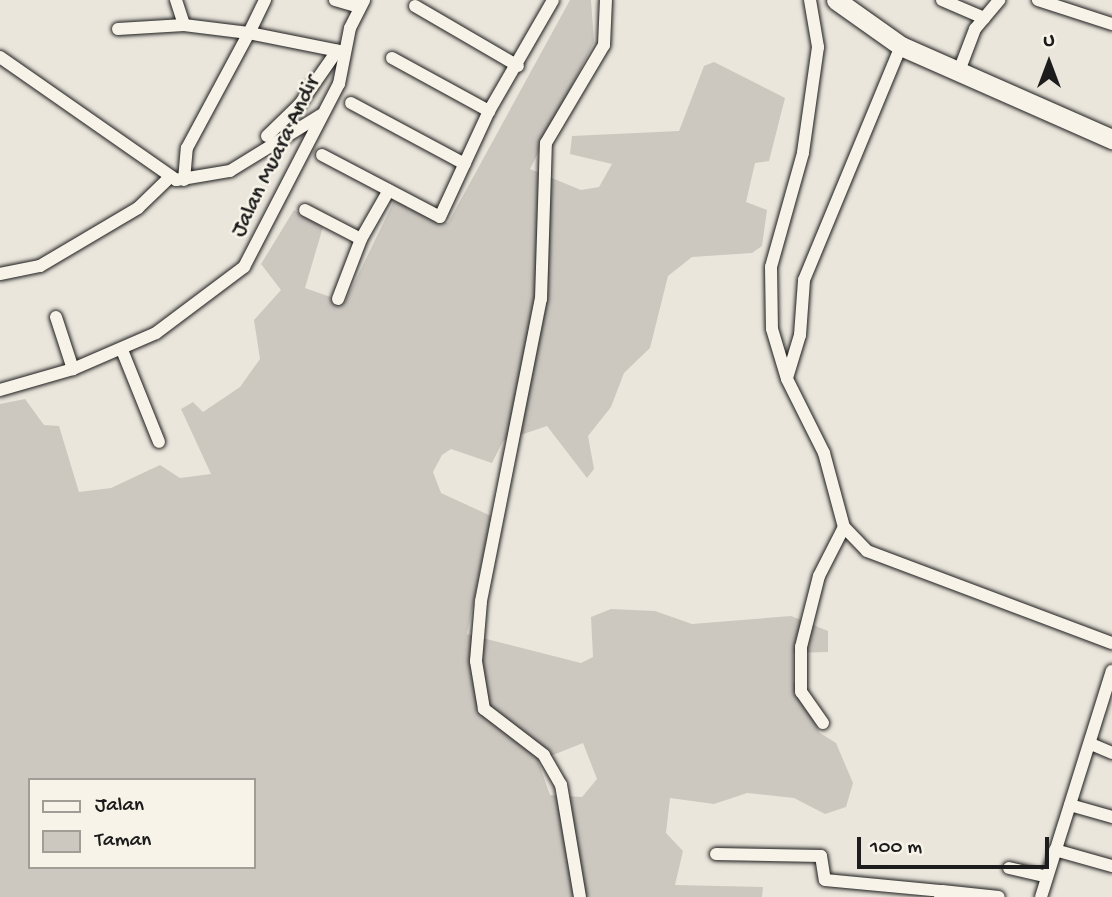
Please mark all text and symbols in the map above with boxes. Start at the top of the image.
north arrow [1014,28,1084,98]
text: U [1044,30,1054,53]
street label: Jalan Muara Andir [226,72,328,242]
legend [28,778,256,869]
text: Jalan [95,794,144,819]
scale bar [860,824,1052,868]
text: Taman [95,829,151,854]
text: 100 m [870,836,922,861]

